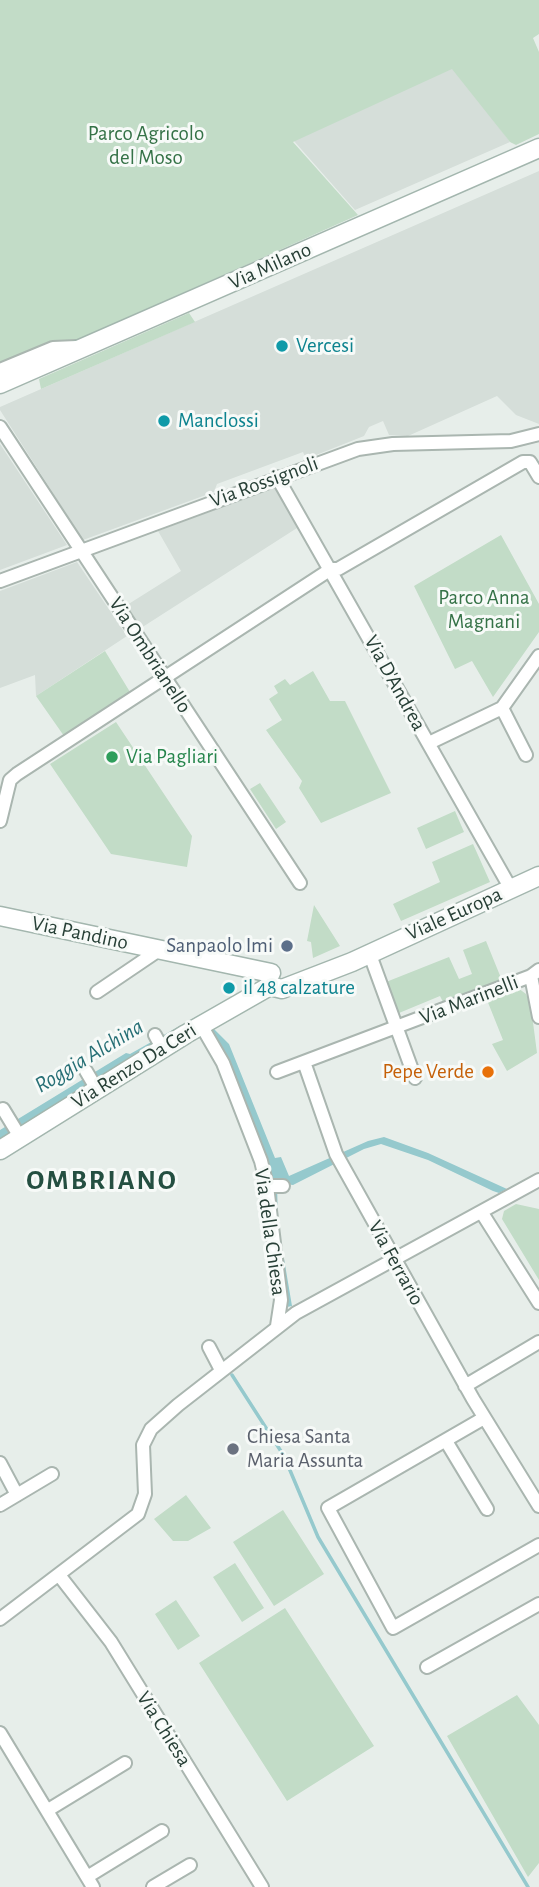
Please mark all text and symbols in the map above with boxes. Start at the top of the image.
park label: Parco Agricolo del Moso [88,121,204,171]
street label: Via Milano [225,237,315,295]
place label: Vercesi [296,333,354,359]
marker: Vercesi [274,338,290,354]
place label: Manclossi [178,408,259,434]
marker: Manclossi [156,413,172,429]
street label: Via Rossignoli [206,451,322,513]
park label: Parco Anna Magnani [438,585,530,635]
street label: Via Ombrianello [103,592,197,718]
street label: Via D'Andrea [358,631,432,735]
place label: Via Pagliari [126,744,218,770]
marker: Via Pagliari [104,749,120,765]
street label: Viale Europa [402,882,506,946]
street label: Via Pandino [29,910,131,956]
place label: Sanpaolo Imi [166,933,273,959]
marker: Sanpaolo Imi [279,938,295,954]
street label: Via Marinelli [416,970,522,1030]
place label: il 48 calzature [243,975,355,1001]
marker: il 48 calzature [221,980,237,996]
water label: Roggia Alchina [30,1013,148,1099]
street label: Via Renzo Da Ceri [67,1018,201,1114]
place label: Pepe Verde [383,1059,474,1085]
marker: Pepe Verde [480,1064,496,1080]
district label: OMBRIANO [27,1164,177,1198]
street label: Via della Chiesa [249,1167,291,1297]
street label: Via Ferrario [362,1216,430,1310]
place label: Chiesa Santa Maria Assunta [247,1424,363,1474]
marker: Chiesa Santa Maria Assunta [225,1441,241,1457]
street label: Via Chiesa [131,1687,197,1771]

